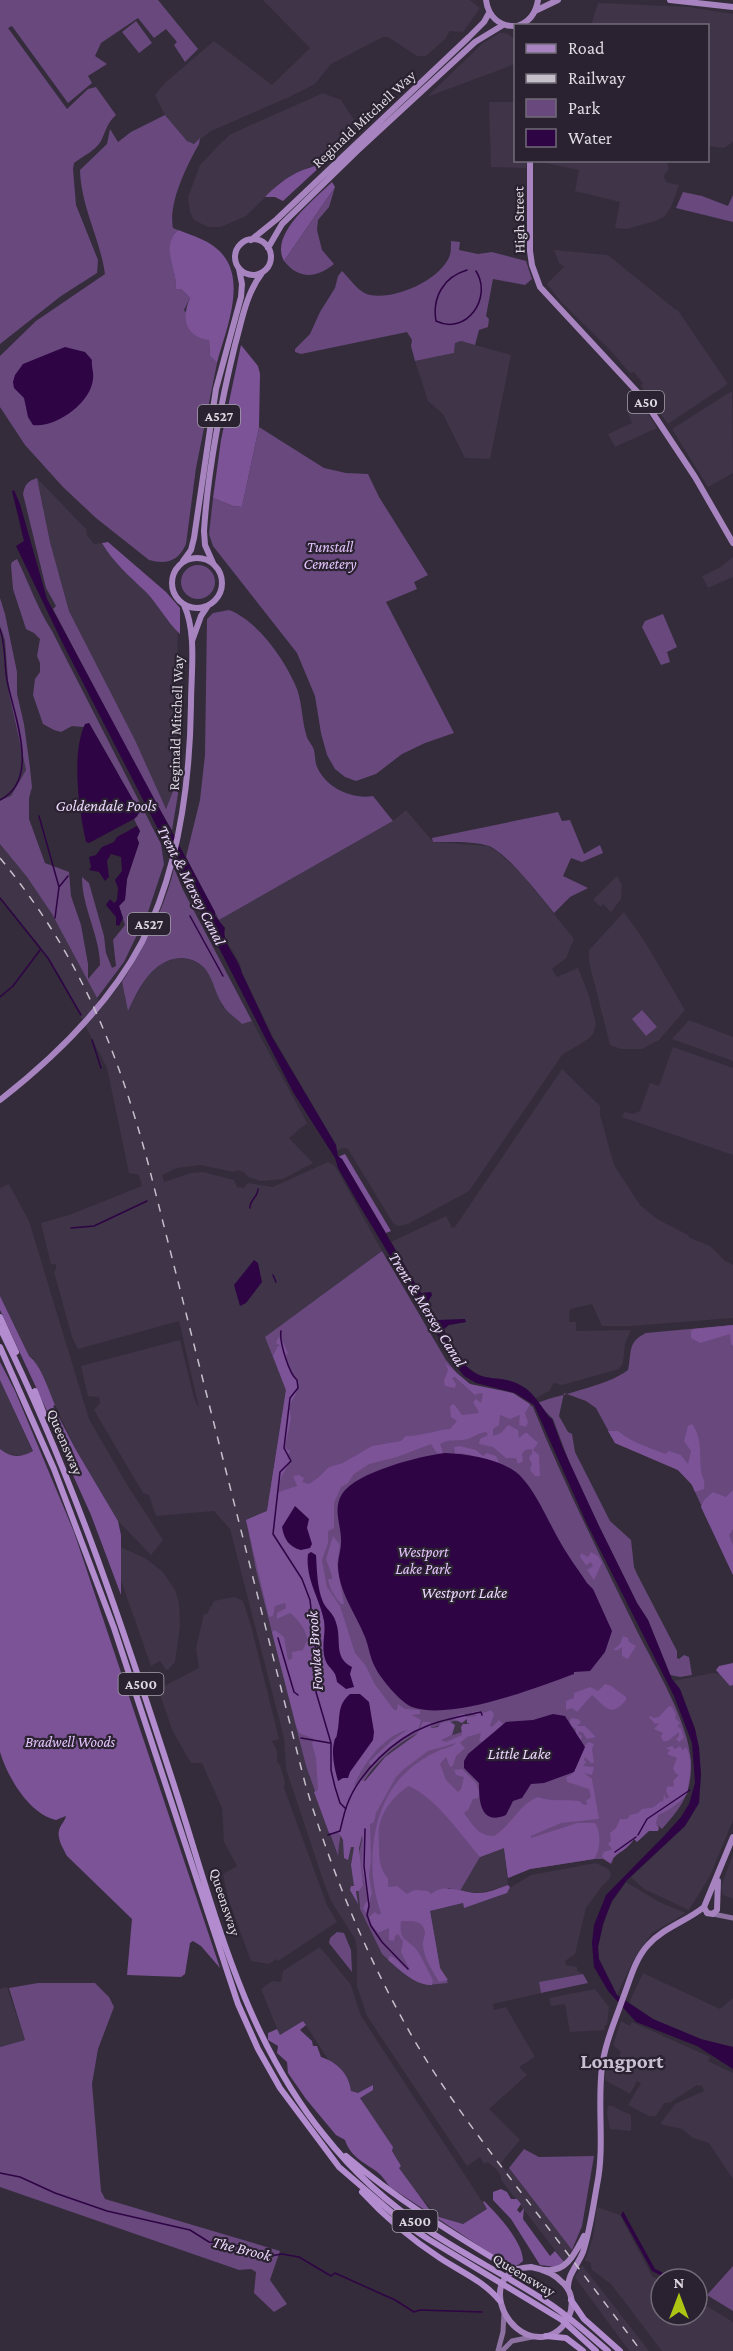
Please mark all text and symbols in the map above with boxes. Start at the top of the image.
legend [514,24,709,162]
text: Road [568,38,605,58]
street label: Reginald Mitchell Way [309,67,420,172]
text: Railway [568,68,626,88]
text: Park [568,98,600,118]
text: Water [568,128,613,148]
street label: High Street [510,185,529,254]
road number: A50 [628,391,664,413]
road number: A527 [198,405,240,427]
park label: Tunstall Cemetery [303,539,357,573]
street label: Reginald Mitchell Way [166,655,187,791]
water label: Goldendale Pools [56,797,156,814]
water label: Trent & Mersey Canal [153,823,230,949]
road number: A527 [128,913,170,935]
water label: Trent & Mersey Canal [385,1249,470,1371]
street label: Queensway [43,1407,86,1478]
park label: Westport Lake Park [395,1544,452,1577]
water label: Westport Lake [421,1584,507,1602]
water label: Fowlea Brook [303,1610,326,1691]
road number: A500 [118,1673,164,1695]
park label: Bradwell Woods [25,1734,115,1750]
water label: Little Lake [487,1745,551,1762]
street label: Queensway [206,1866,243,1938]
district label: Longport [580,2049,664,2073]
road number: A500 [392,2210,438,2232]
water label: The Brook [211,2233,274,2264]
street label: Queensway [489,2250,558,2301]
north arrow [649,2267,709,2327]
text: N [674,2274,685,2291]

